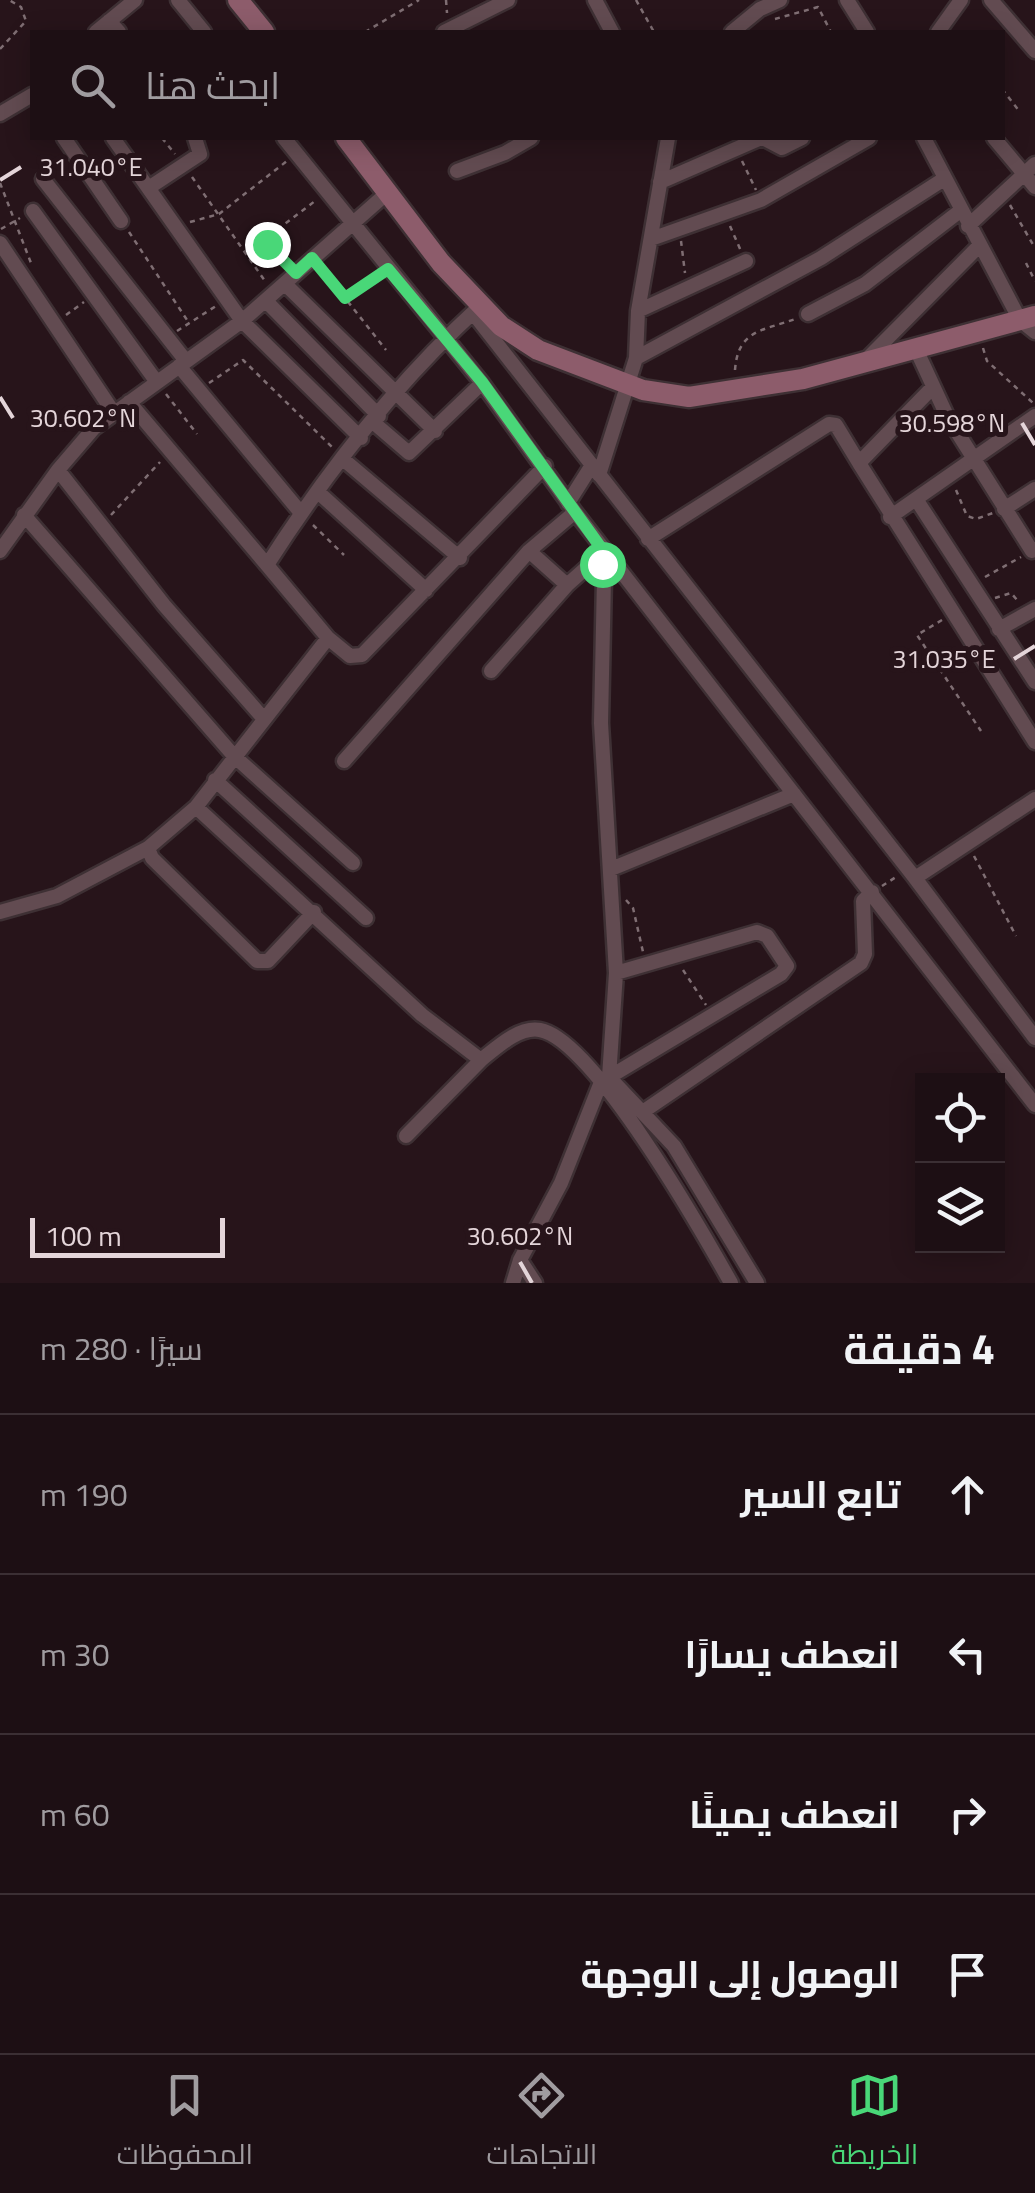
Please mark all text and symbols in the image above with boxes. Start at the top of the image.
search box [30,30,1005,140]
text: ابحث هنا [145,56,280,114]
icon: search [65,58,120,113]
text: 31.040°E [39,148,143,186]
route end [245,222,291,268]
text: 30.602°N [30,399,136,437]
text: 30.598°N [899,404,1005,442]
route start [580,542,626,588]
text: 31.035°E [892,640,996,678]
map controls [915,1073,1005,1253]
button: locate [915,1073,1005,1163]
button: layers [915,1163,1005,1253]
scale bar [30,1213,225,1258]
text: 100 m [45,1214,122,1257]
text: 30.602°N [467,1217,573,1255]
text: 4 دقيقة [843,1316,995,1380]
text: سيرًا · 280 m [40,1324,203,1372]
text: تابع السير [741,1465,900,1523]
icon: ahead [940,1467,995,1522]
text: 190 m [40,1470,128,1518]
text: انعطف يسارًا [684,1625,900,1683]
icon: left [940,1627,995,1682]
text: 30 m [40,1630,110,1678]
text: انعطف يمينًا [689,1785,900,1843]
icon: right [940,1787,995,1842]
text: 60 m [40,1790,110,1838]
text: الوصول إلى الوجهة [581,1945,900,2003]
icon: arrive [940,1947,995,2002]
tab: المحفوظات [117,2068,253,2180]
tab: الاتجاهات [487,2068,597,2180]
tab: الخريطة [831,2068,918,2180]

